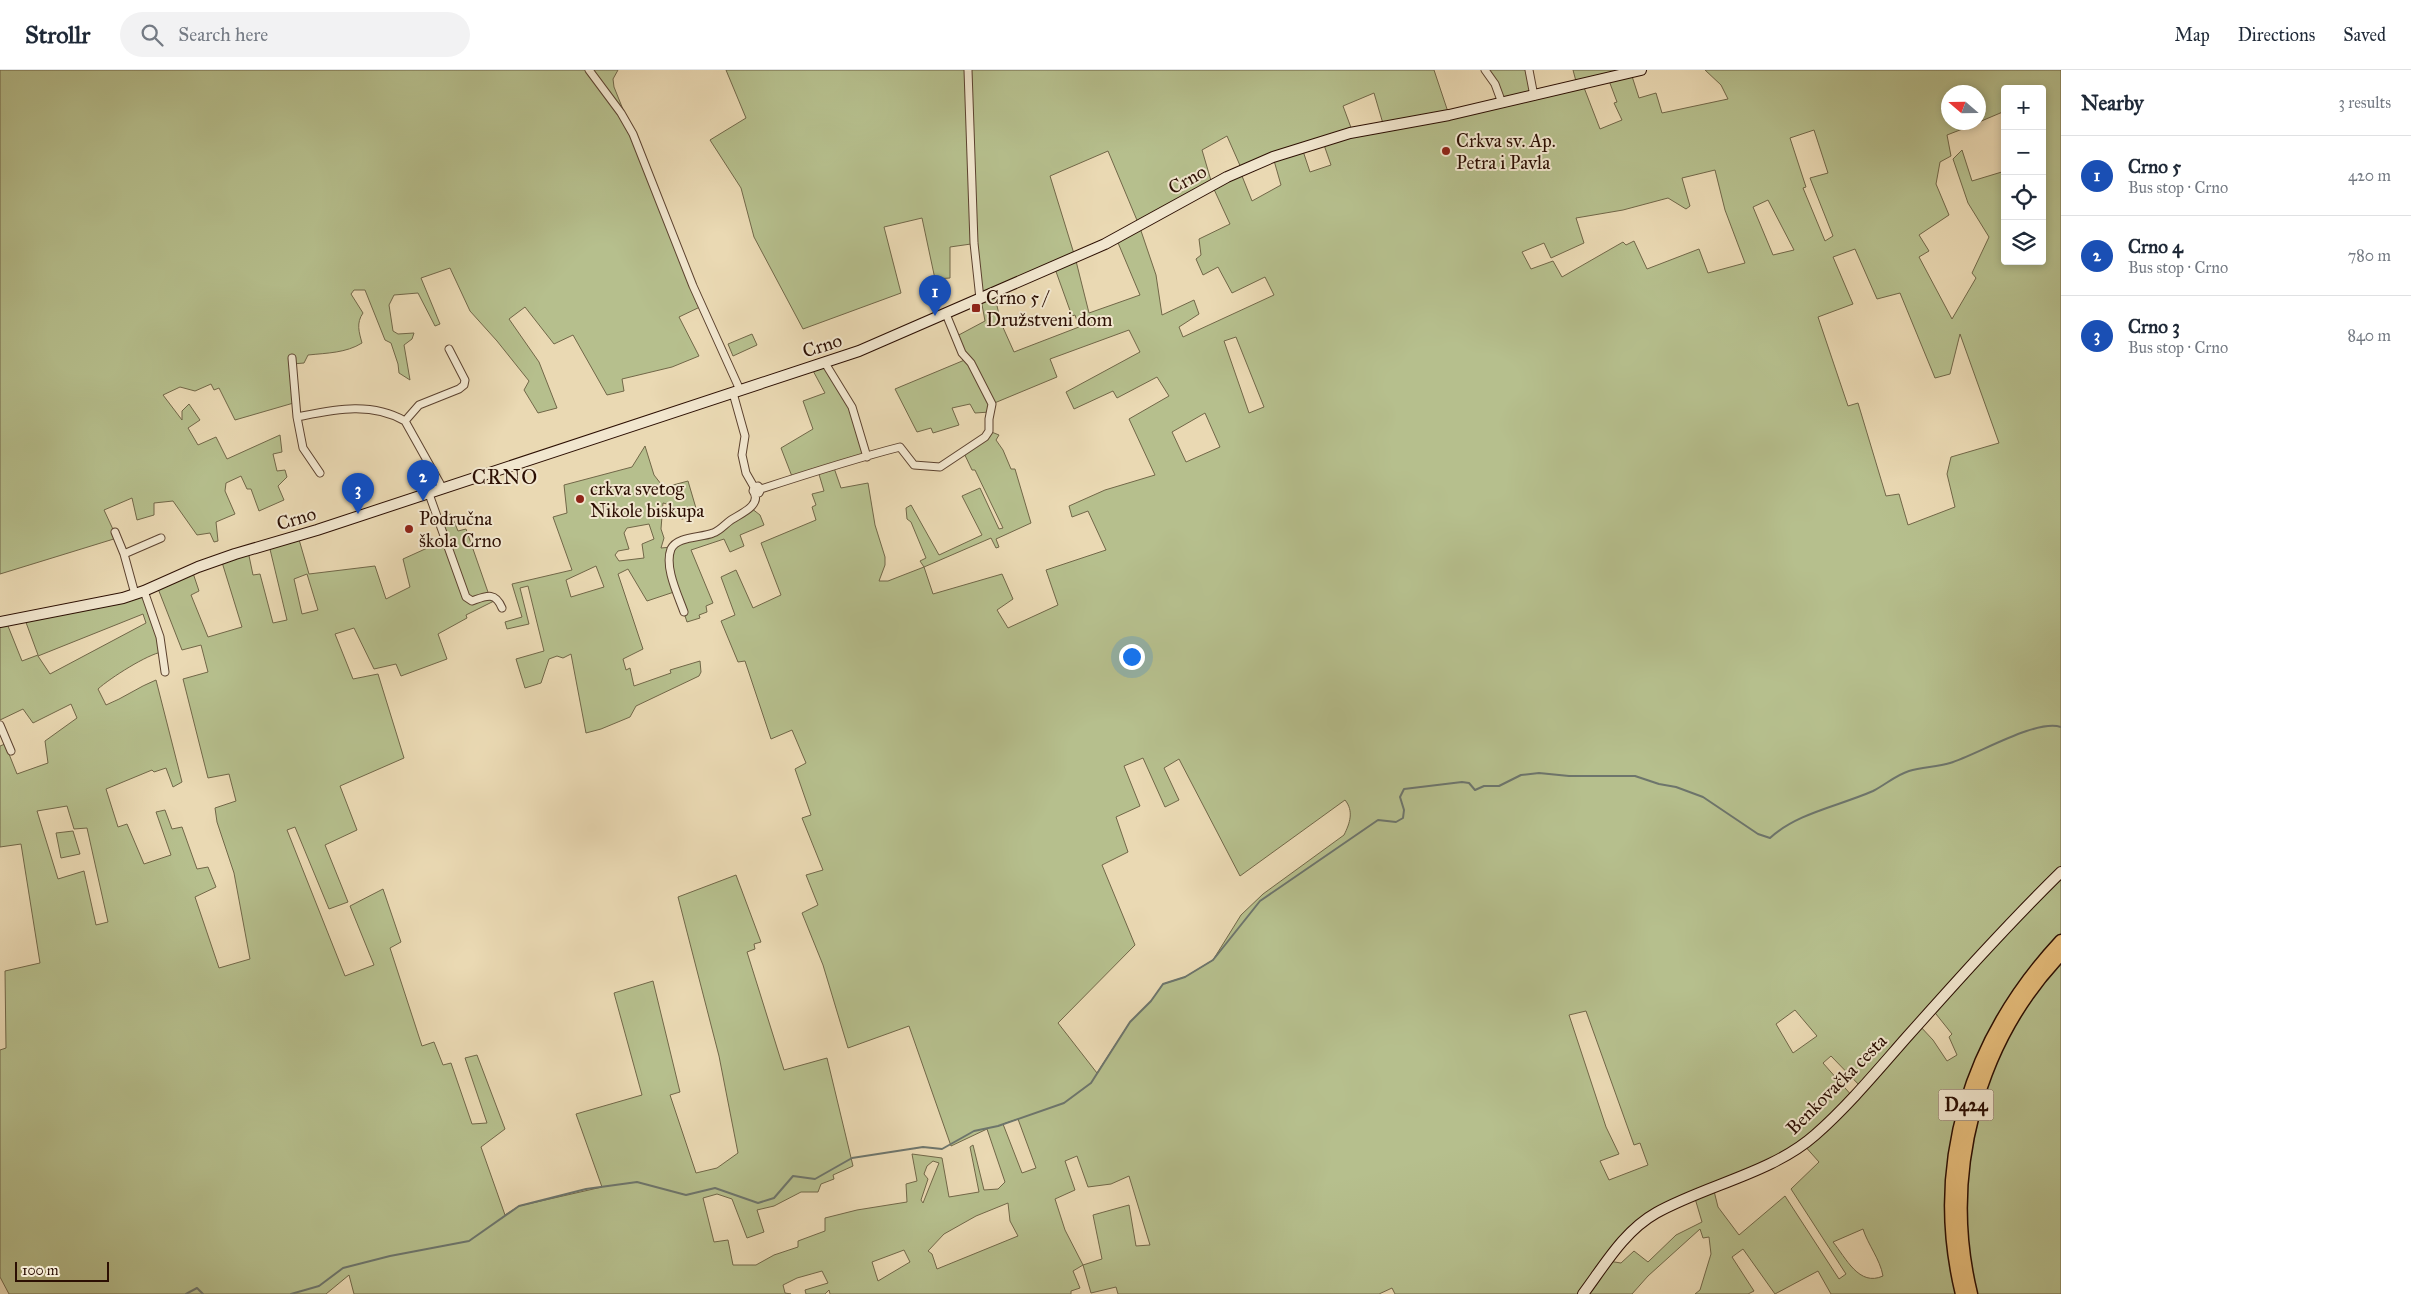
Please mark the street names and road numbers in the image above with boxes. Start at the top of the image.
street label: Crno [1164,160,1211,199]
street label: Crno [800,328,845,363]
street label: Crno [274,502,319,535]
street label: Benkovačka cesta [1781,1029,1892,1139]
road number: D424 [1938,1090,1994,1120]

